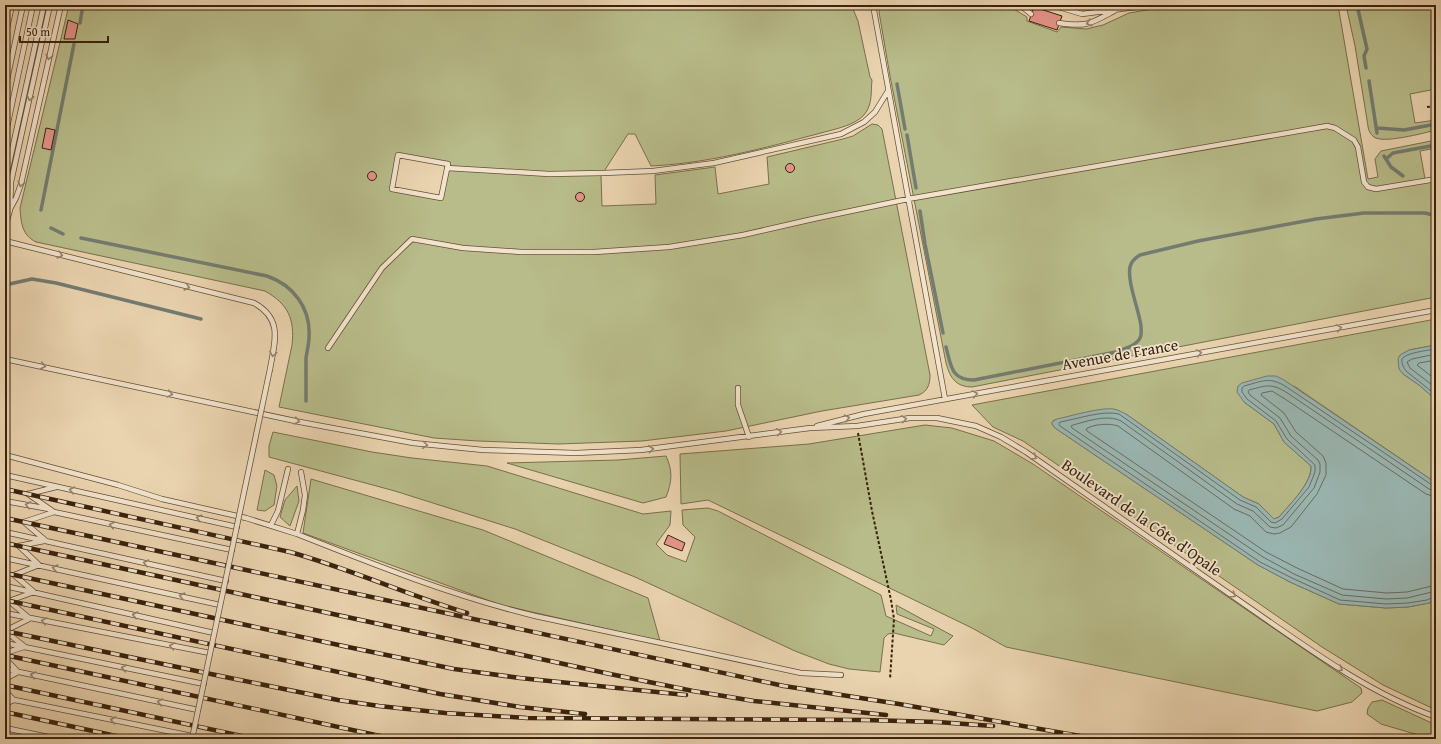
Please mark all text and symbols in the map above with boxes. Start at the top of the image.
scale bar [20,18,108,44]
one-way arrow [1086,18,1093,27]
text: 50 m [26,23,50,40]
one-way arrow [46,54,54,60]
one-way arrow [26,95,34,101]
one-way arrow [17,180,26,187]
one-way arrow [57,250,64,259]
one-way arrow [183,282,190,290]
one-way arrow [1336,324,1342,333]
street label: Avenue de France [1060,332,1180,376]
one-way arrow [1196,349,1203,358]
one-way arrow [269,351,278,358]
one-way arrow [40,362,46,370]
one-way arrow [167,389,174,397]
one-way arrow [972,390,978,399]
one-way arrow [844,414,850,422]
one-way arrow [901,415,907,424]
one-way arrow [294,417,301,425]
one-way arrow [776,428,782,437]
one-way arrow [422,440,428,449]
one-way arrow [648,444,654,453]
one-way arrow [1030,452,1037,460]
street label: Boulevard de la Côte d'Opale [1057,452,1227,582]
one-way arrow [69,487,75,495]
one-way arrow [24,502,31,510]
one-way arrow [196,515,202,523]
one-way arrow [108,521,115,529]
one-way arrow [143,560,150,568]
one-way arrow [52,565,58,573]
one-way arrow [1228,590,1235,597]
one-way arrow [179,593,185,601]
one-way arrow [132,611,139,619]
one-way arrow [41,618,47,626]
one-way arrow [169,642,175,651]
one-way arrow [121,664,127,672]
one-way arrow [1336,664,1343,671]
one-way arrow [30,672,36,680]
one-way arrow [157,698,163,706]
one-way arrow [110,717,116,725]

